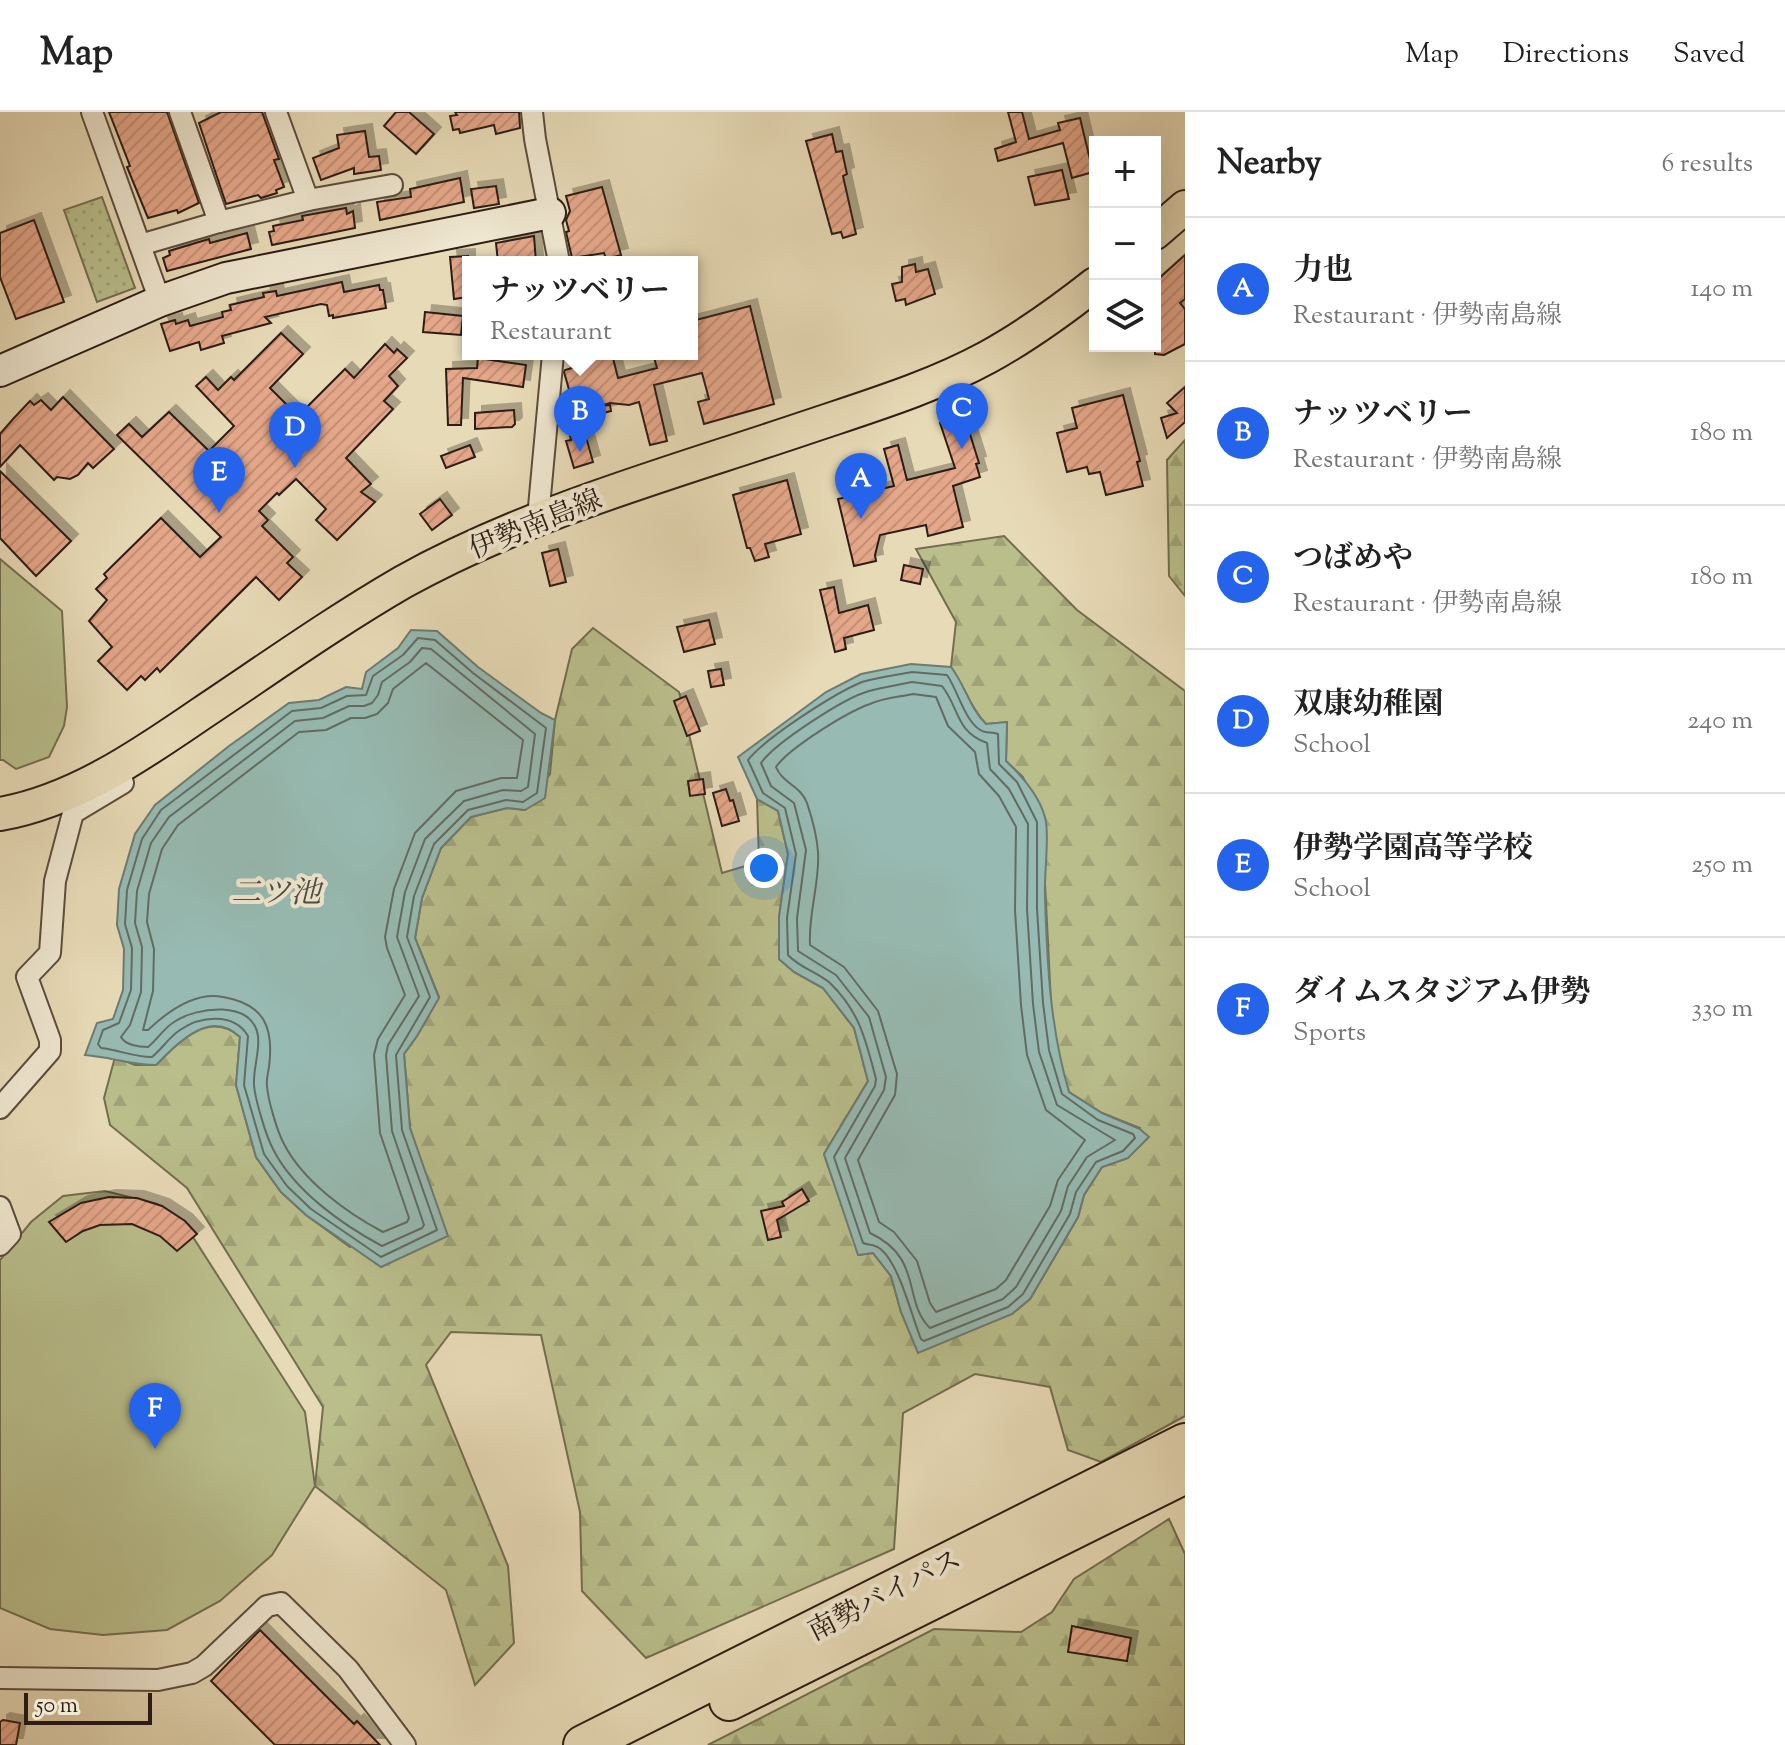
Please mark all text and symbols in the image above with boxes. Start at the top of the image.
text: Map [40,28,113,82]
text: Map [1405,35,1459,75]
text: Directions [1503,35,1629,75]
text: Saved [1673,35,1745,75]
map controls [1089,136,1161,352]
button: + [1089,136,1161,208]
text: Nearby [1217,140,1322,189]
text: 6 results [1661,146,1753,183]
button: − [1089,208,1161,280]
text: 力也 [1293,250,1353,293]
popup [462,256,698,360]
text: ナッツベリー [490,271,670,314]
text: A [1232,271,1254,308]
text: 140 m [1690,271,1753,308]
button: layers [1089,280,1161,352]
text: Restaurant · 伊勢南島線 [1293,298,1562,335]
text: Restaurant [490,314,612,351]
pin: C [936,383,988,449]
pin: B [554,386,606,452]
text: ナッツベリー [1293,394,1472,437]
pin: D [269,402,321,468]
text: B [1235,415,1251,452]
text: 180 m [1690,415,1753,452]
text: Restaurant · 伊勢南島線 [1293,442,1562,479]
pin: E [193,447,245,513]
pin: A [835,453,887,519]
street label: 伊勢南島線 [464,481,609,571]
text: つばめや [1293,538,1413,581]
text: C [1233,559,1253,596]
text: 180 m [1690,559,1753,596]
text: Restaurant · 伊勢南島線 [1293,586,1562,623]
text: 双康幼稚園 [1293,684,1443,727]
text: D [1233,703,1253,740]
text: 240 m [1687,703,1753,740]
text: School [1293,727,1371,764]
text: 伊勢学園高等学校 [1293,828,1533,871]
text: E [1235,847,1251,884]
text: 250 m [1691,847,1753,884]
your location [744,848,784,888]
text: School [1293,871,1371,908]
water label: 二ツ池 [231,873,324,916]
text: ダイムスタジアム伊勢 [1293,972,1590,1015]
text: F [1236,991,1250,1028]
text: 330 m [1691,991,1753,1028]
text: Sports [1293,1015,1366,1052]
pin: F [129,1383,181,1449]
street label: 南勢バイパス [802,1541,969,1653]
scale bar [24,1689,152,1725]
text: 50 m [36,1691,78,1723]

